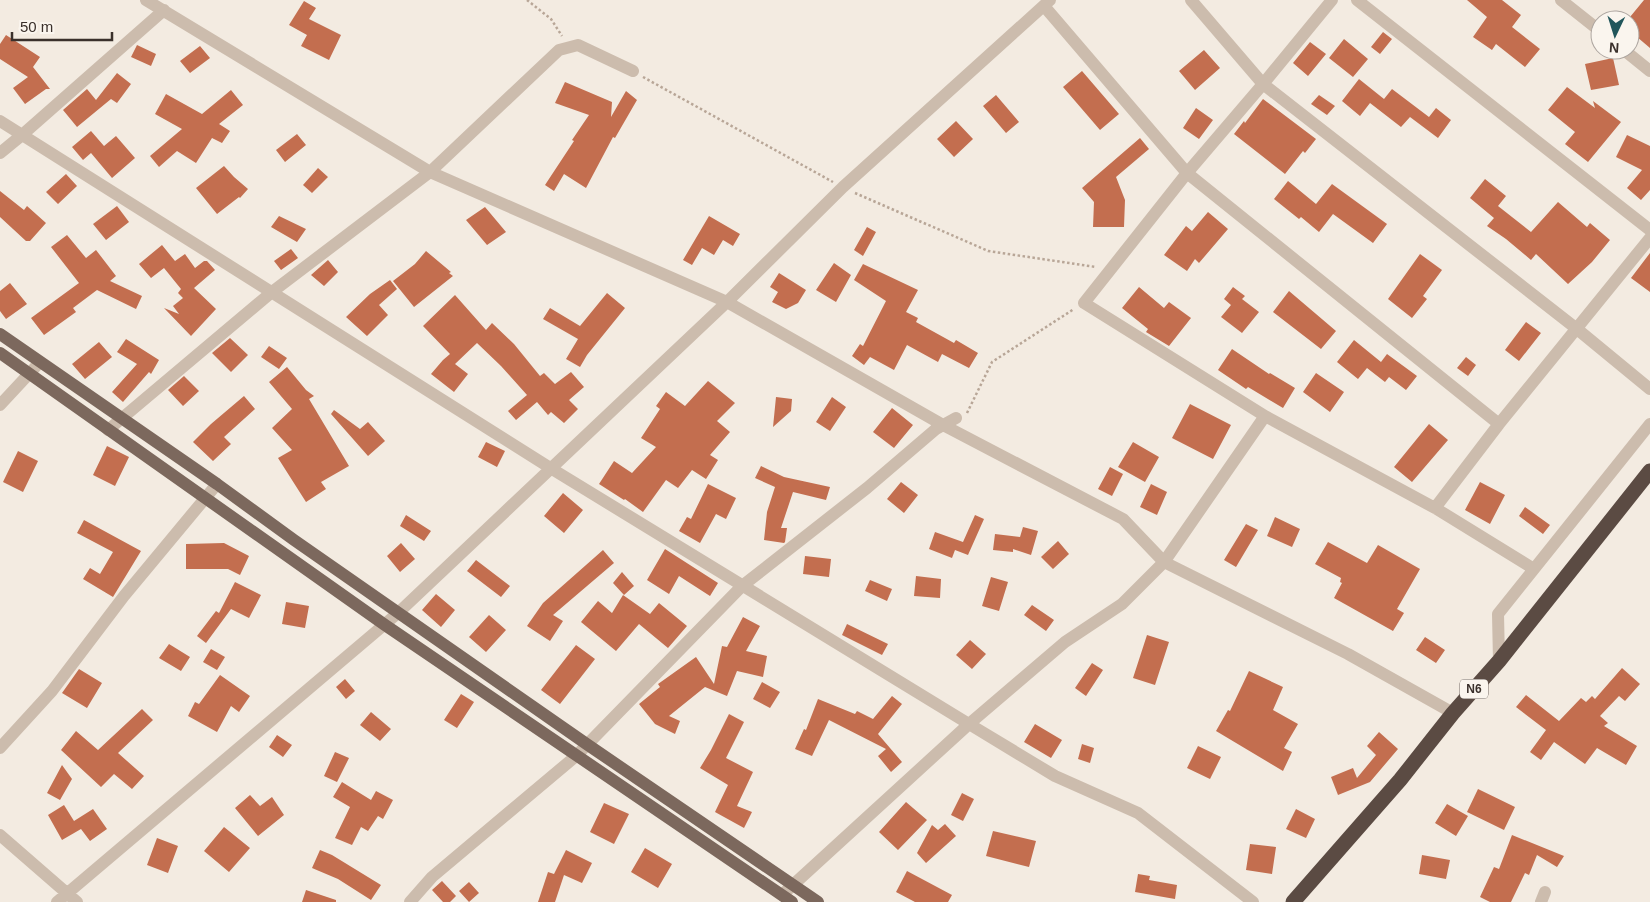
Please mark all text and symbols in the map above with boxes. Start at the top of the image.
scale bar [12,10,112,42]
north arrow [1590,10,1640,60]
text: 50 m [20,18,53,35]
text: N [1608,40,1620,56]
road number: N6 [1460,680,1488,699]

